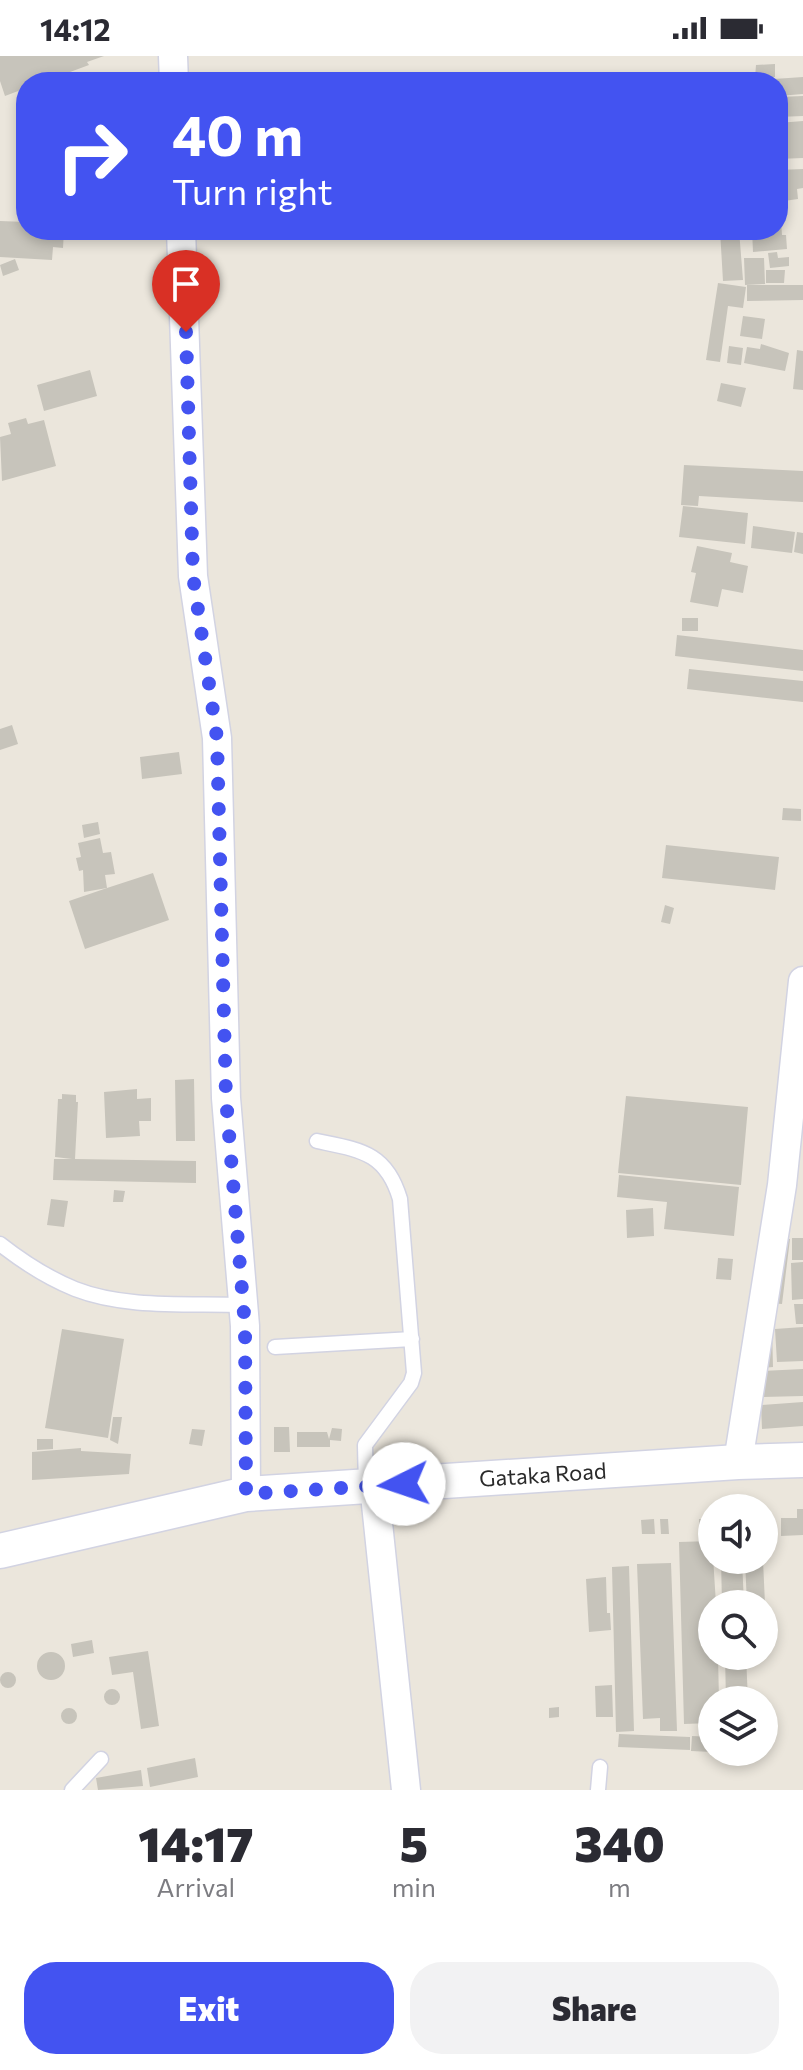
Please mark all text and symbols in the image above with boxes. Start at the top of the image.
text: 14:12 [40,10,111,47]
text: 40 m [172,99,303,168]
icon: right [40,104,144,208]
text: Turn right [172,168,333,212]
pin [152,250,220,332]
icon: arrive [164,262,208,306]
position arrow [362,1442,446,1526]
street label: Gataka Road [478,1457,607,1492]
map controls [698,1494,778,1766]
button: sound [698,1494,778,1574]
button: search [698,1590,778,1670]
button: layers [698,1686,778,1766]
text: 14:17 [138,1813,253,1872]
text: 5 [400,1813,428,1872]
text: 340 [574,1813,665,1872]
text: Arrival [156,1871,235,1902]
text: min [392,1871,436,1902]
text: m [608,1871,631,1902]
button: Exit [24,1962,394,2054]
button: Share [410,1962,779,2054]

